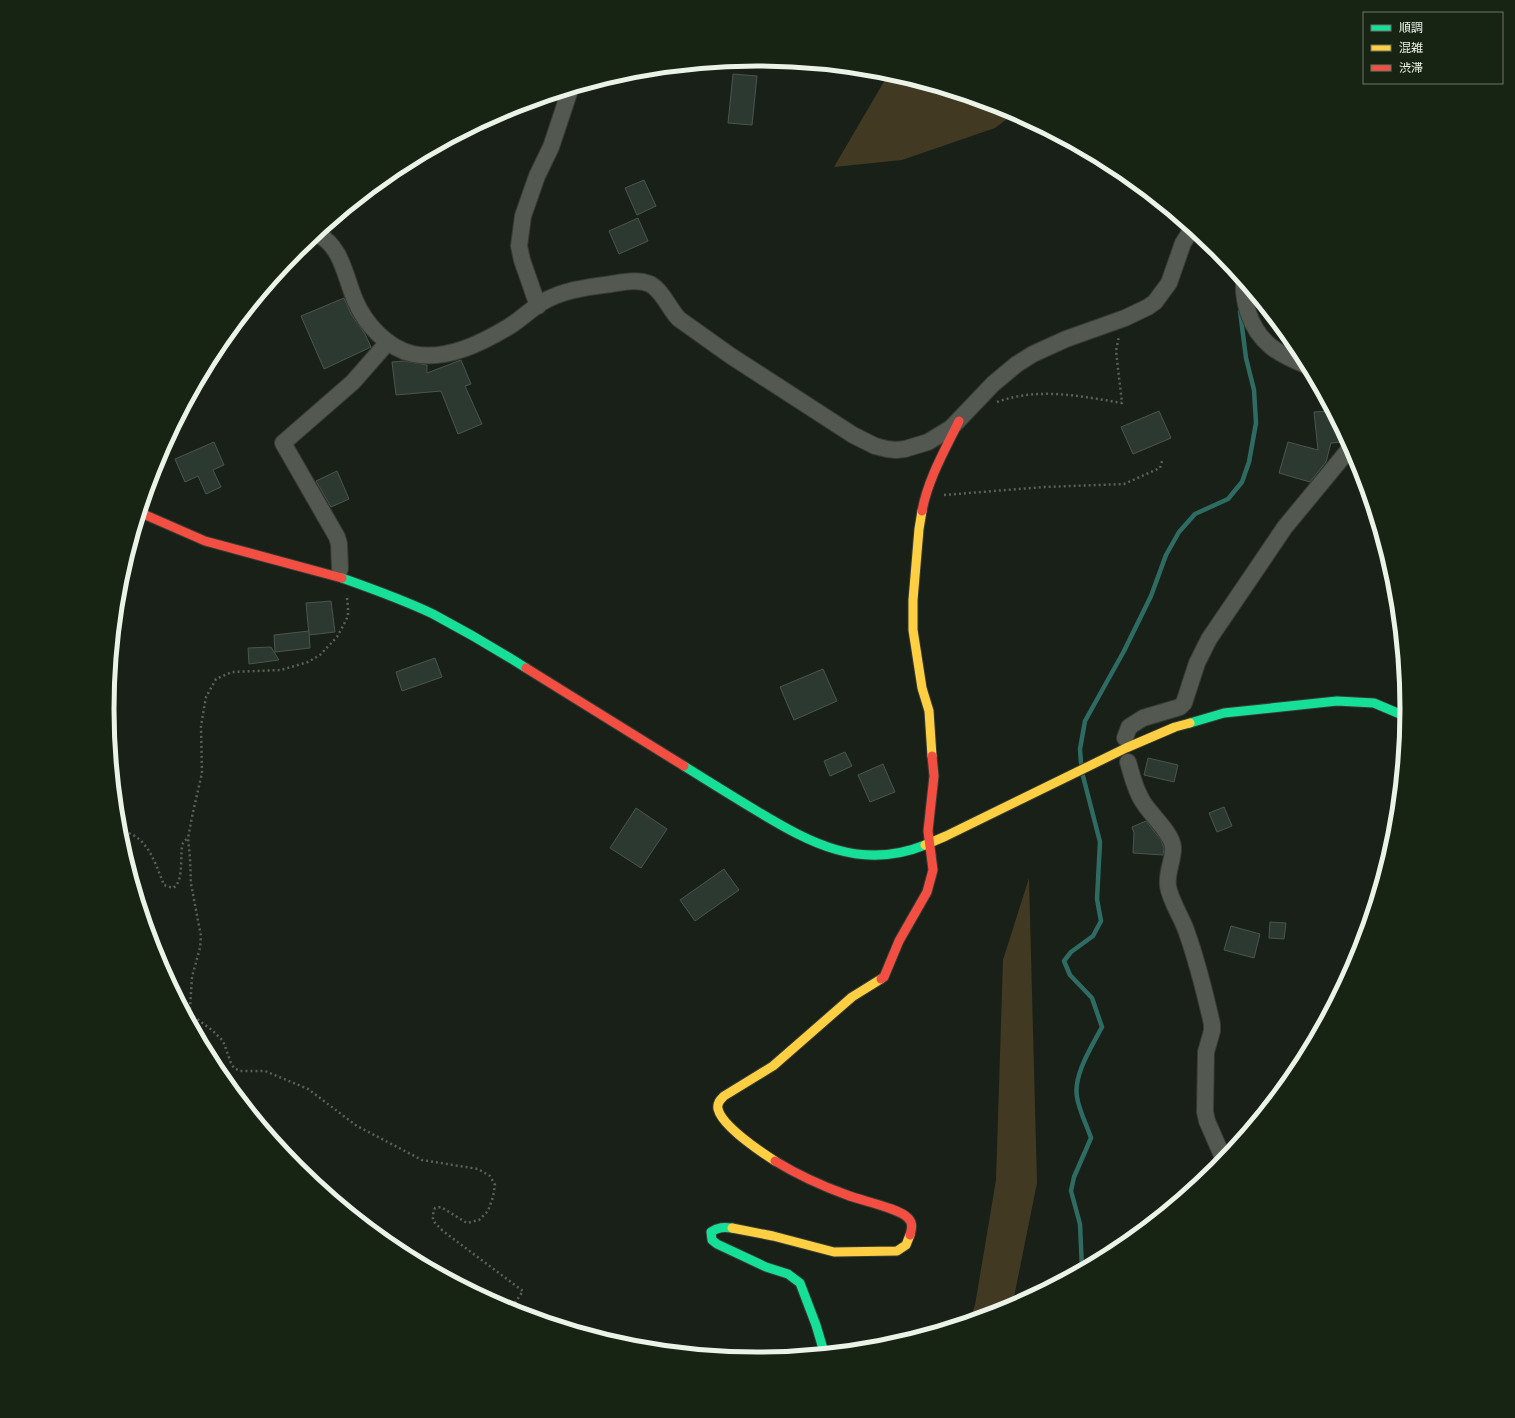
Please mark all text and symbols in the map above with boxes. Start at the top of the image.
legend [1363,12,1503,84]
text: 順調 [1399,20,1423,35]
text: 混雑 [1399,40,1423,55]
text: 渋滞 [1399,60,1423,75]

